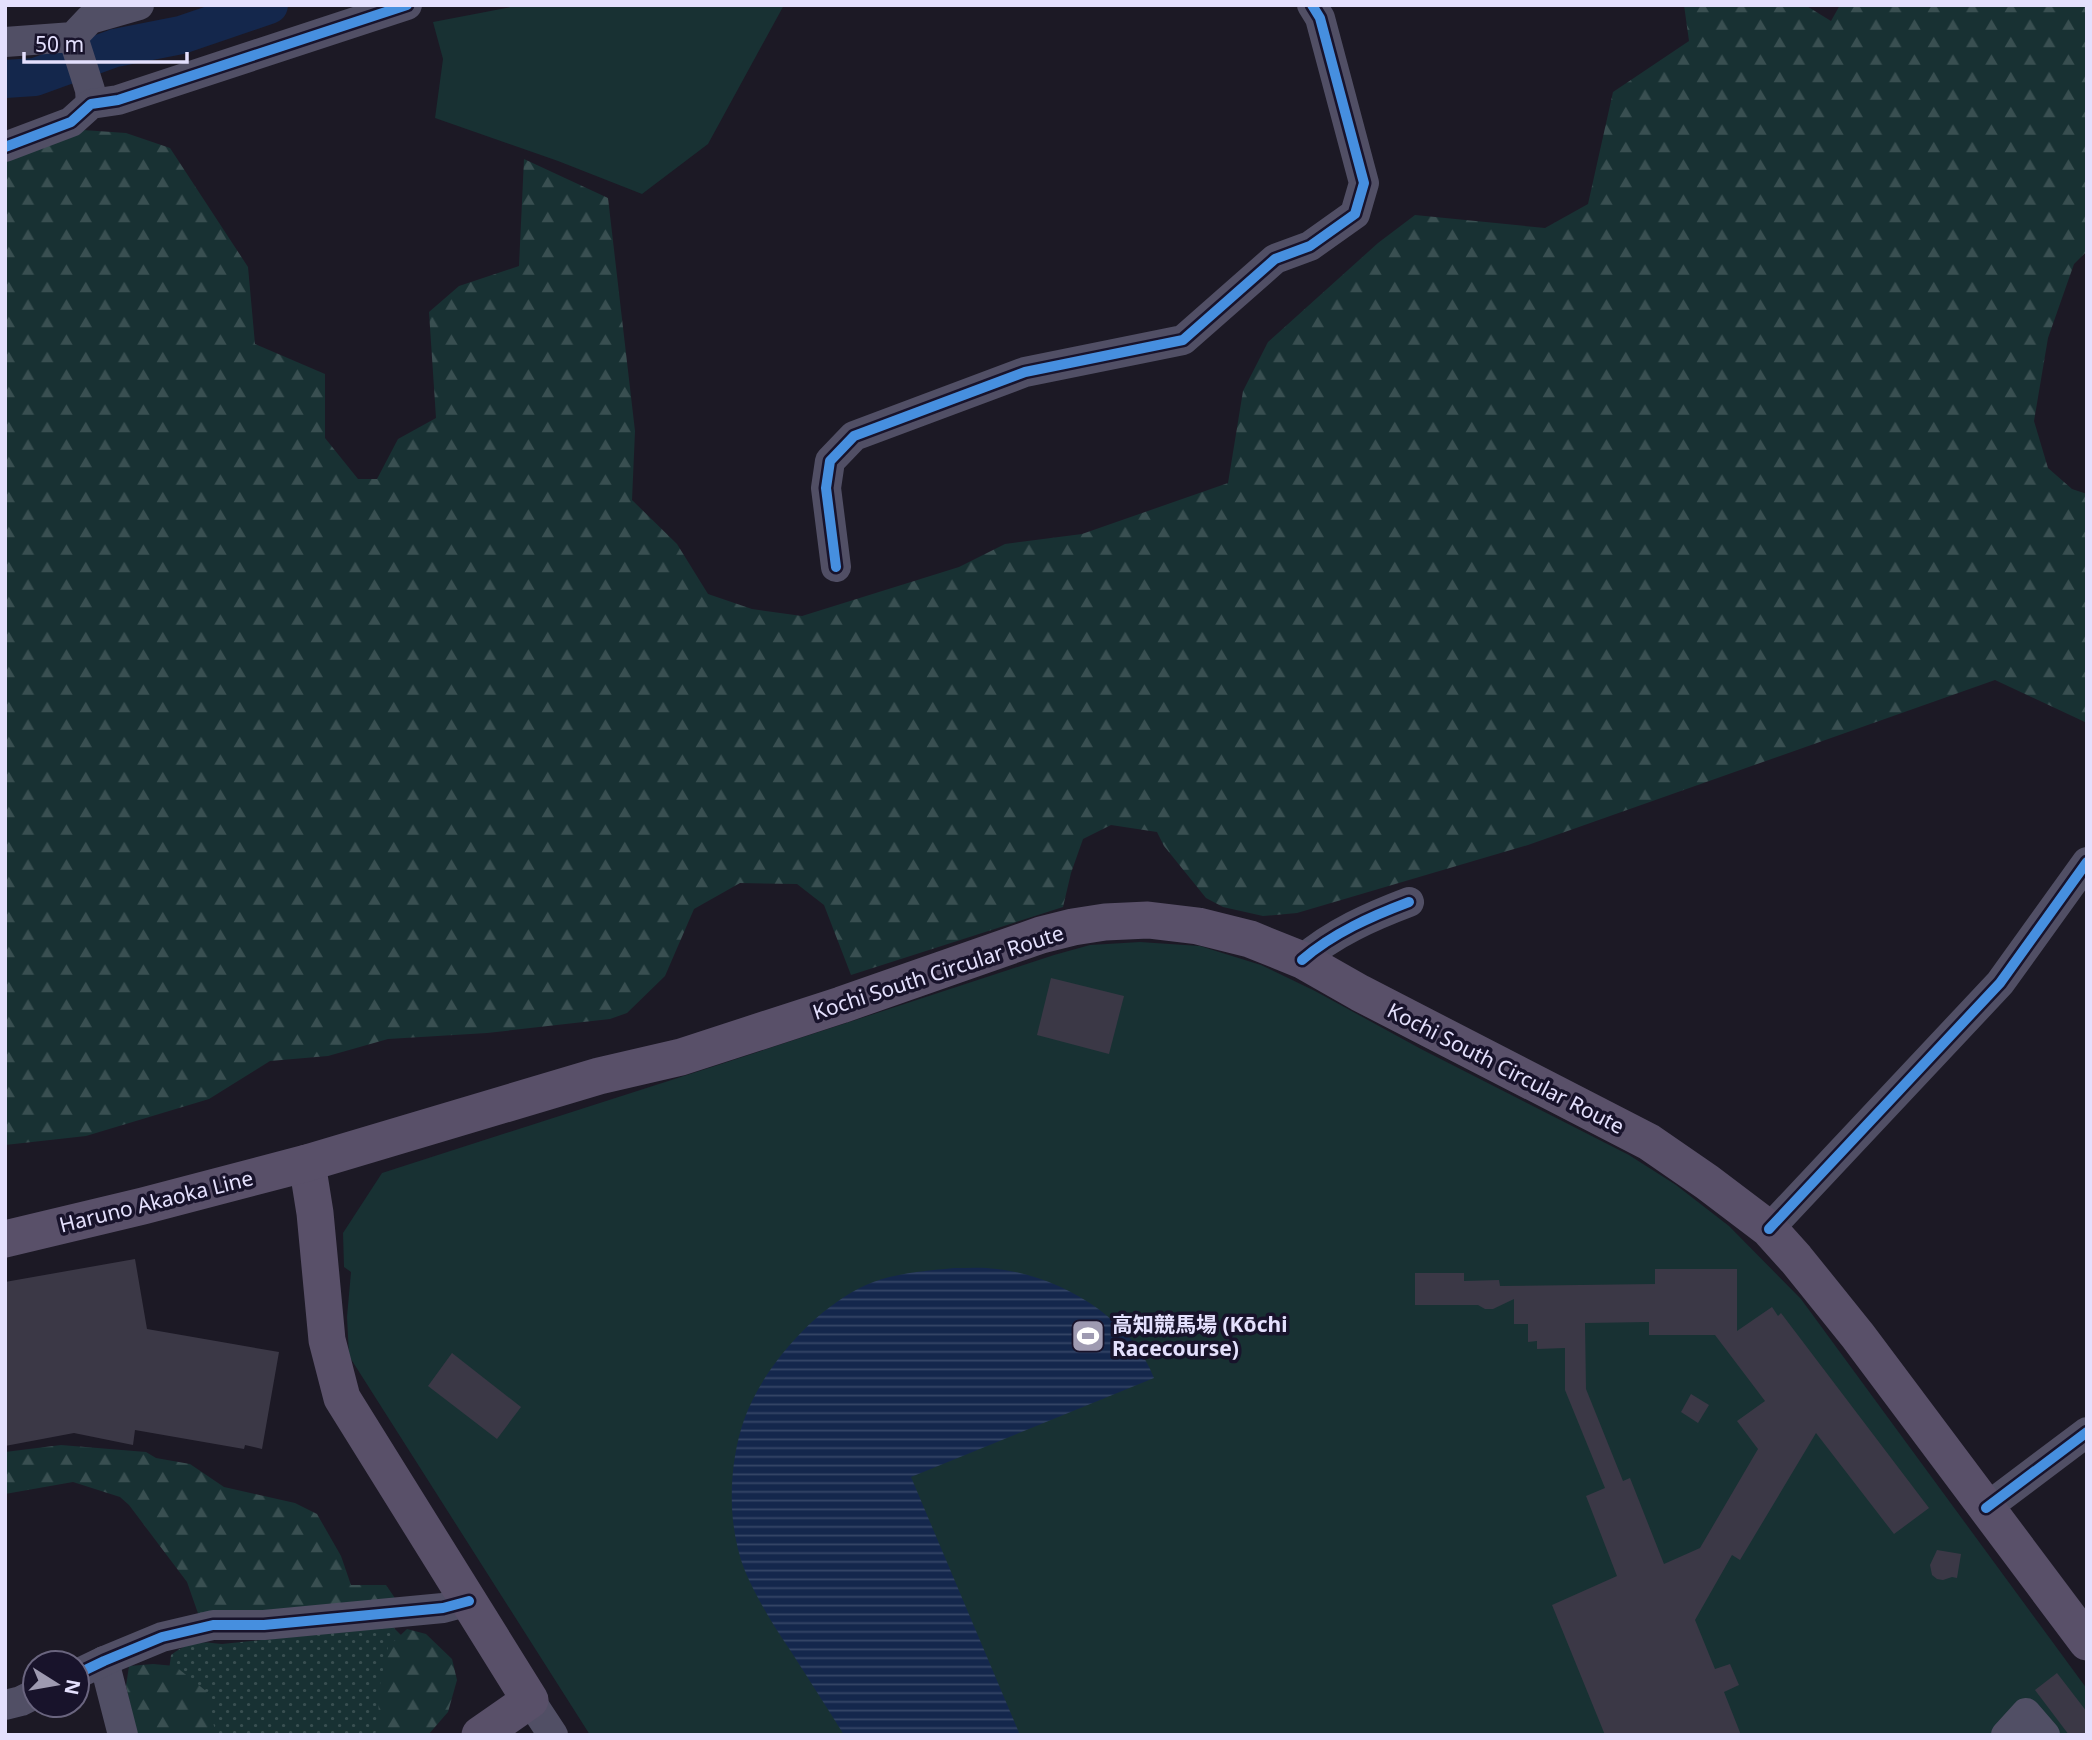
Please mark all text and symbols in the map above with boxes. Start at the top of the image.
scale bar [24,21,187,65]
text: 50 m [35,30,84,58]
street label: Kochi South Circular Route [809,918,1067,1026]
street label: Kochi South Circular Route [1383,996,1629,1140]
street label: Haruno Akaoka Line [56,1163,256,1239]
place label: 高知競馬場 (Kōchi Racecourse) [1112,1310,1287,1362]
sports icon: 高知競馬場 (Kōchi Racecourse) [1069,1317,1107,1355]
north arrow [21,1649,91,1719]
text: N [58,1677,87,1697]

